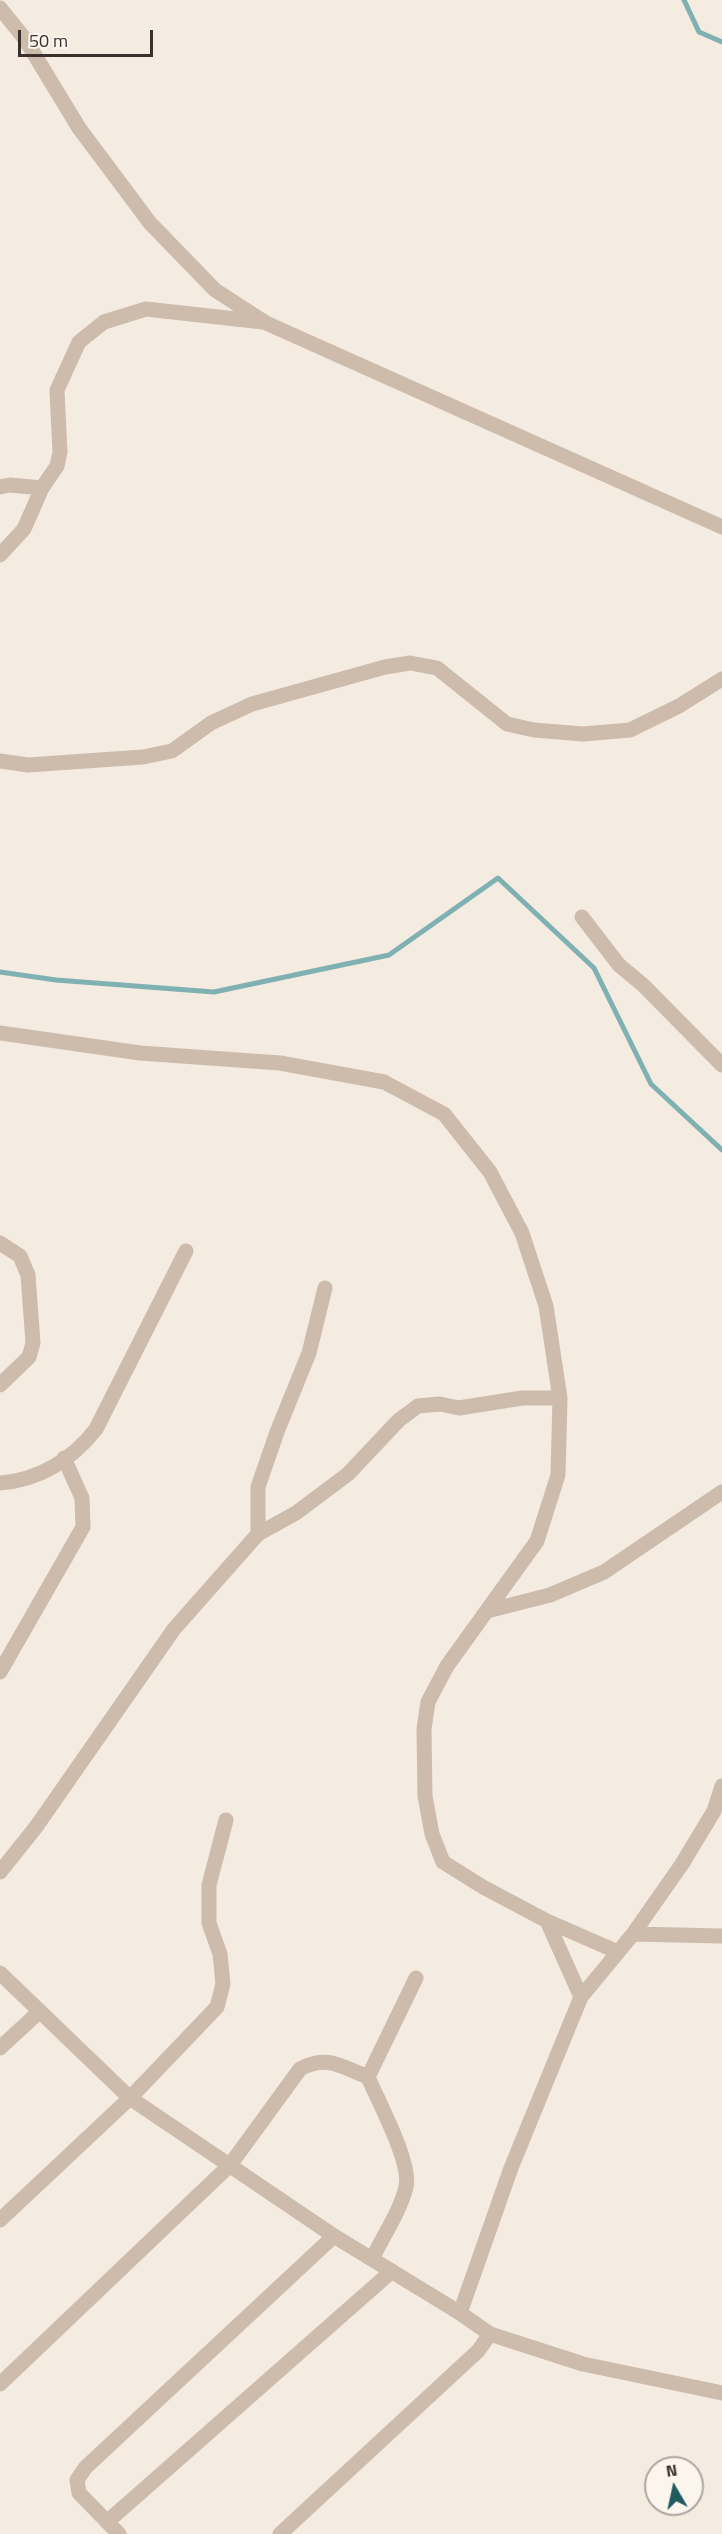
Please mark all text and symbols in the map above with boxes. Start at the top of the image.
scale bar [21,18,156,56]
text: 50 m [29,27,68,54]
north arrow [644,2456,704,2516]
text: N [664,2457,679,2483]

